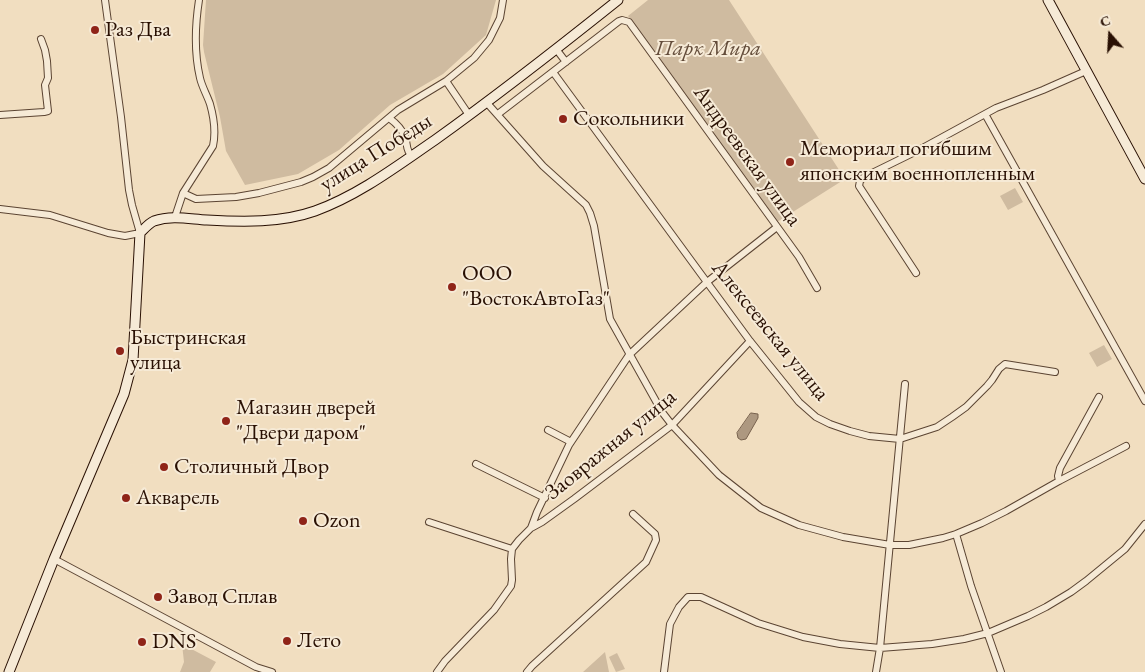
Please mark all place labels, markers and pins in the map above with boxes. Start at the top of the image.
place label: Раз Два [105,17,171,43]
marker: Раз Два [89,24,101,36]
place label: Сокольники [573,106,684,132]
marker: Сокольники [557,113,569,125]
place label: Мемориал погибшим японским военнопленным [800,136,1035,188]
marker: Мемориал погибшим японским военнопленным [784,156,796,168]
place label: ООО "ВостокАвтоГаз" [462,261,610,312]
marker: ООО "ВостокАвтоГаз" [446,281,458,293]
place label: Быстринская улица [130,325,246,376]
marker: Быстринская улица [114,345,126,357]
place label: Магазин дверей "Двери даром" [236,395,376,446]
marker: Магазин дверей "Двери даром" [220,415,232,427]
place label: Столичный Двор [174,454,329,480]
marker: Столичный Двор [158,461,170,473]
place label: Акварель [136,485,219,511]
marker: Акварель [120,492,132,504]
place label: Ozon [313,508,361,534]
marker: Ozon [297,515,309,527]
place label: Завод Сплав [168,584,277,610]
marker: Завод Сплав [152,591,164,603]
place label: Лето [297,628,341,654]
place label: DNS [152,629,196,655]
marker: Лето [281,635,293,647]
marker: DNS [136,636,148,648]

